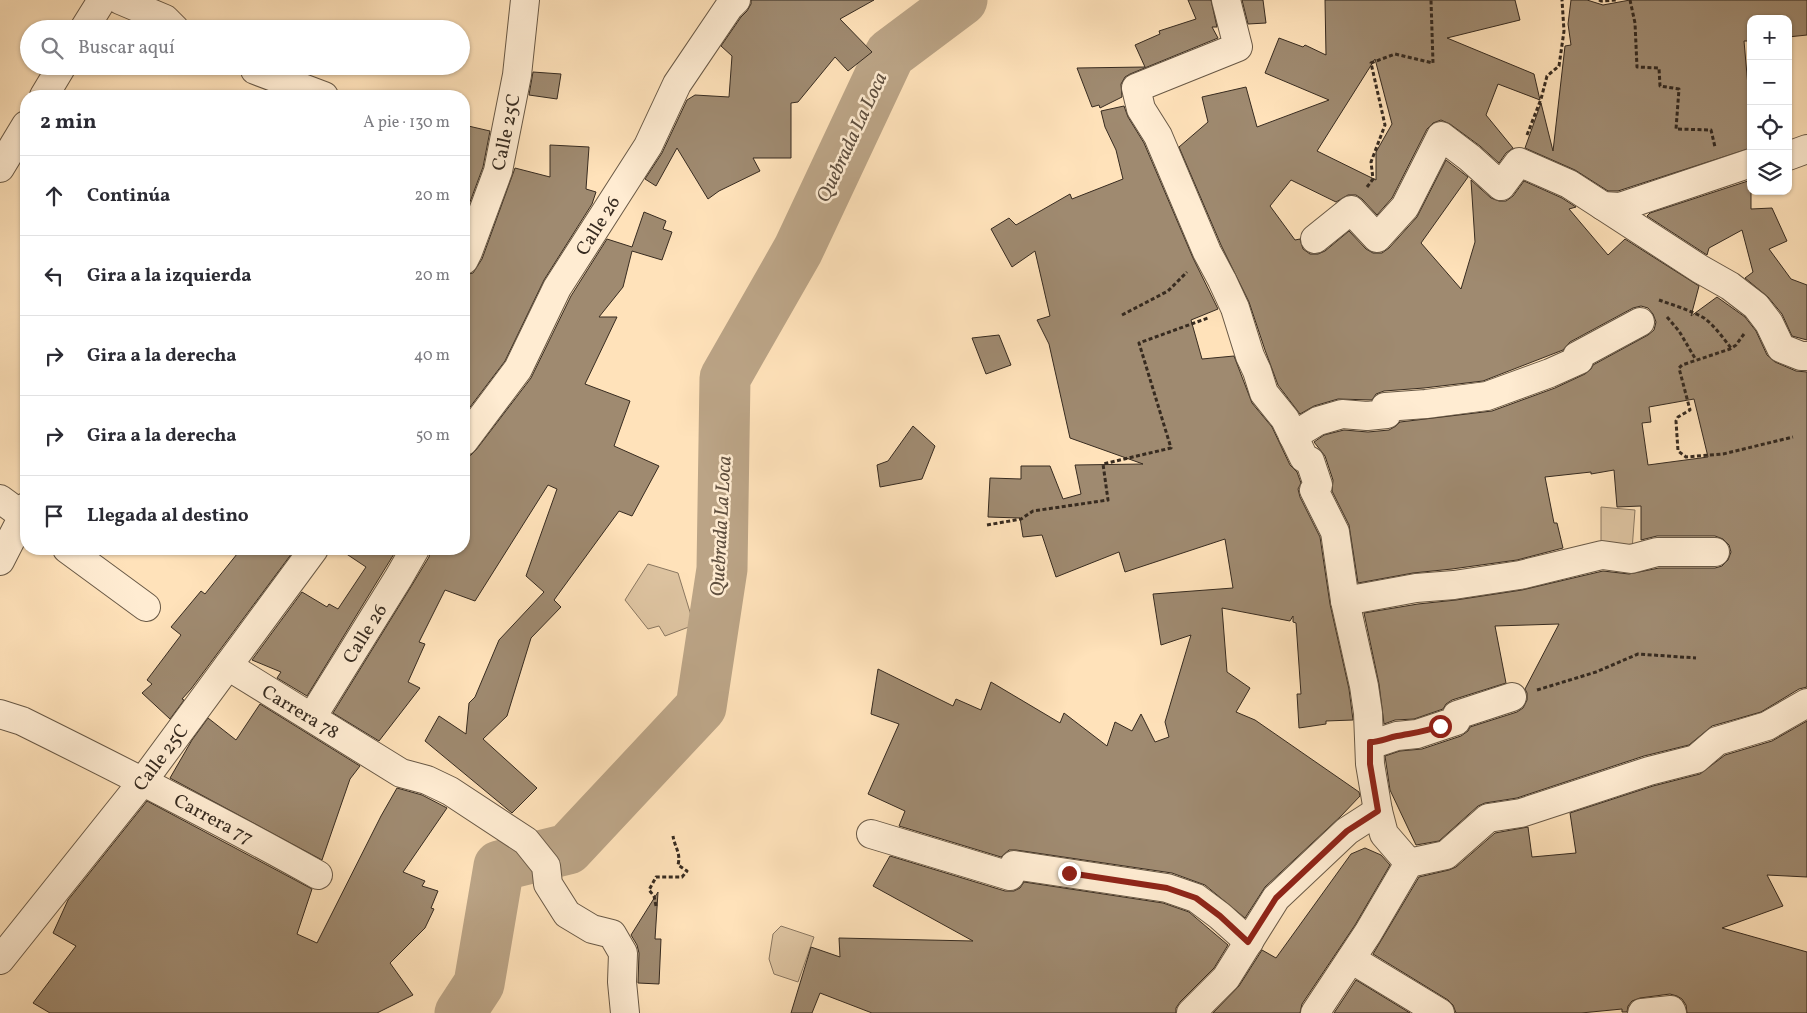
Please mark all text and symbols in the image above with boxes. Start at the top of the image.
map controls [1747,15,1792,195]
button: + [1747,15,1792,60]
search box [20,20,470,75]
icon: search [38,34,66,62]
text: Buscar aquí [78,35,175,61]
button: − [1747,60,1792,105]
water label: Quebrada La Loca [810,68,895,208]
street label: Calle 25C [486,92,528,173]
button: locate [1747,105,1792,150]
text: 2 min [40,108,97,137]
text: A pie · 130 m [363,112,450,134]
button: layers [1747,150,1792,195]
icon: ahead [40,182,68,210]
text: Continúa [87,183,170,209]
text: 20 m [415,185,450,207]
street label: Calle 26 [570,191,627,261]
icon: left [40,262,68,290]
text: Gira a la izquierda [87,263,252,289]
text: 20 m [415,265,450,287]
icon: right [40,342,68,370]
text: Gira a la derecha [87,343,237,369]
text: 40 m [414,345,450,367]
icon: right [40,422,68,450]
text: Gira a la derecha [87,423,237,449]
text: 50 m [416,425,450,447]
water label: Quebrada La Loca [704,455,740,597]
icon: arrive [40,502,68,530]
text: Llegada al destino [87,503,249,529]
street label: Calle 26 [337,599,394,669]
street label: Carrera 78 [256,679,344,746]
route start [1429,715,1452,738]
street label: Calle 25C [128,719,195,797]
street label: Carrera 77 [169,788,257,852]
route end [1058,862,1081,885]

